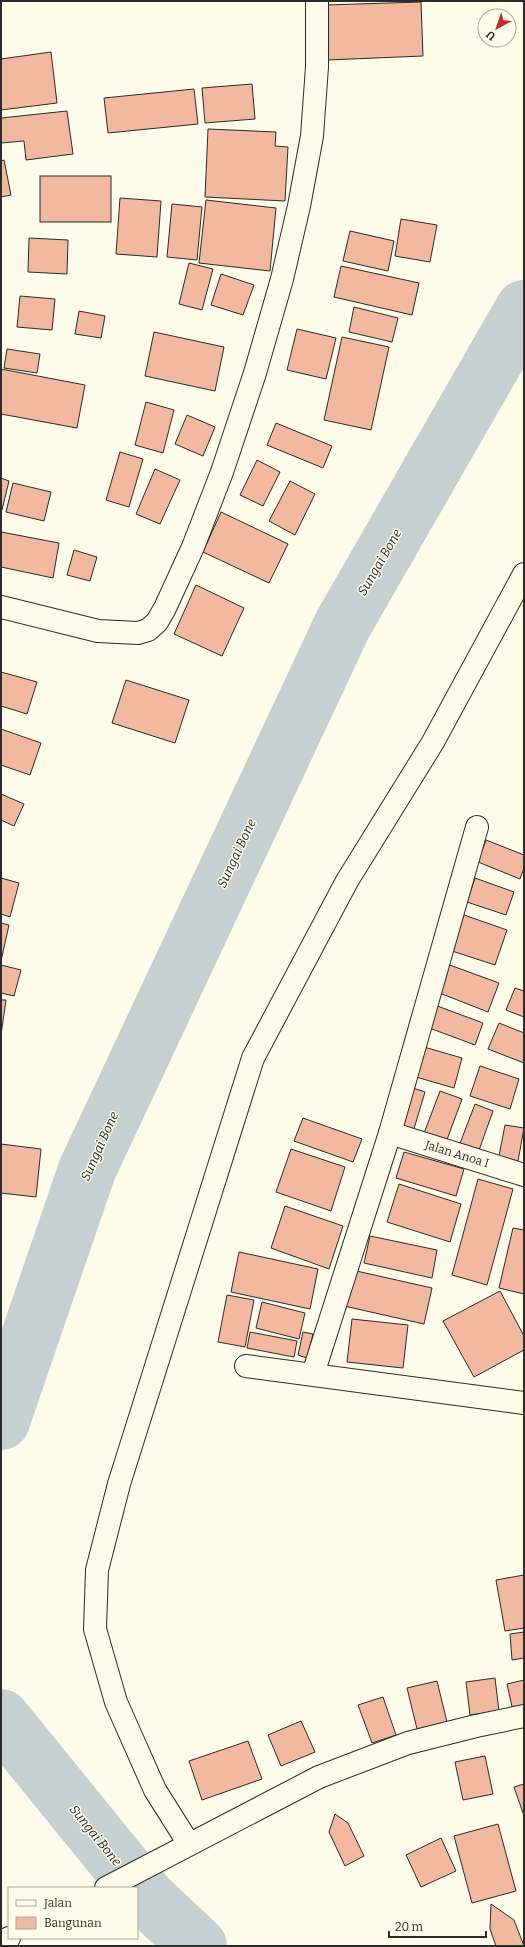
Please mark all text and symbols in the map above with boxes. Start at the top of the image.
north arrow [477,8,517,48]
text: U [484,28,498,43]
water label: Sungai Bone [354,526,405,598]
water label: Sungai Bone [214,816,259,890]
water label: Sungai Bone [78,1109,122,1183]
street label: Jalan Anoa I [422,1137,491,1170]
water label: Sungai Bone [66,1802,125,1869]
legend [8,1887,138,1939]
text: Jalan [43,1896,72,1910]
scale bar [389,1913,486,1939]
text: Bangunan [44,1916,102,1930]
text: 20 m [395,1920,424,1934]

